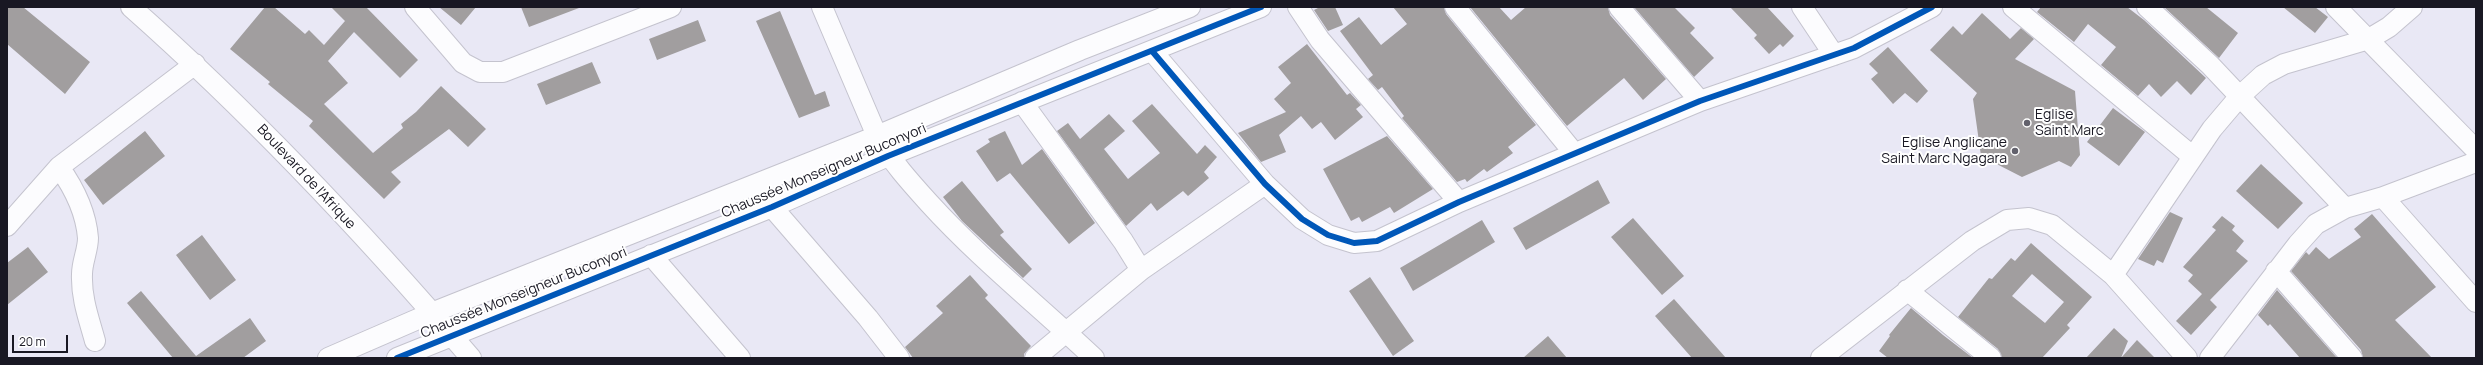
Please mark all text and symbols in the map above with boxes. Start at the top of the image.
place label: Eglise Saint Marc [2035,107,2104,140]
marker: Eglise Saint Marc [2022,118,2032,128]
street label: Chaussée Monseigneur Buconyori [719,120,929,222]
street label: Boulevard de l'Afrique [253,121,359,233]
place label: Eglise Anglicane Saint Marc Ngagara [1881,135,2007,168]
marker: Eglise Anglicane Saint Marc Ngagara [2010,146,2020,156]
street label: Chaussée Monseigneur Buconyori [418,244,630,342]
scale bar [14,327,70,353]
text: 20 m [19,333,46,350]

